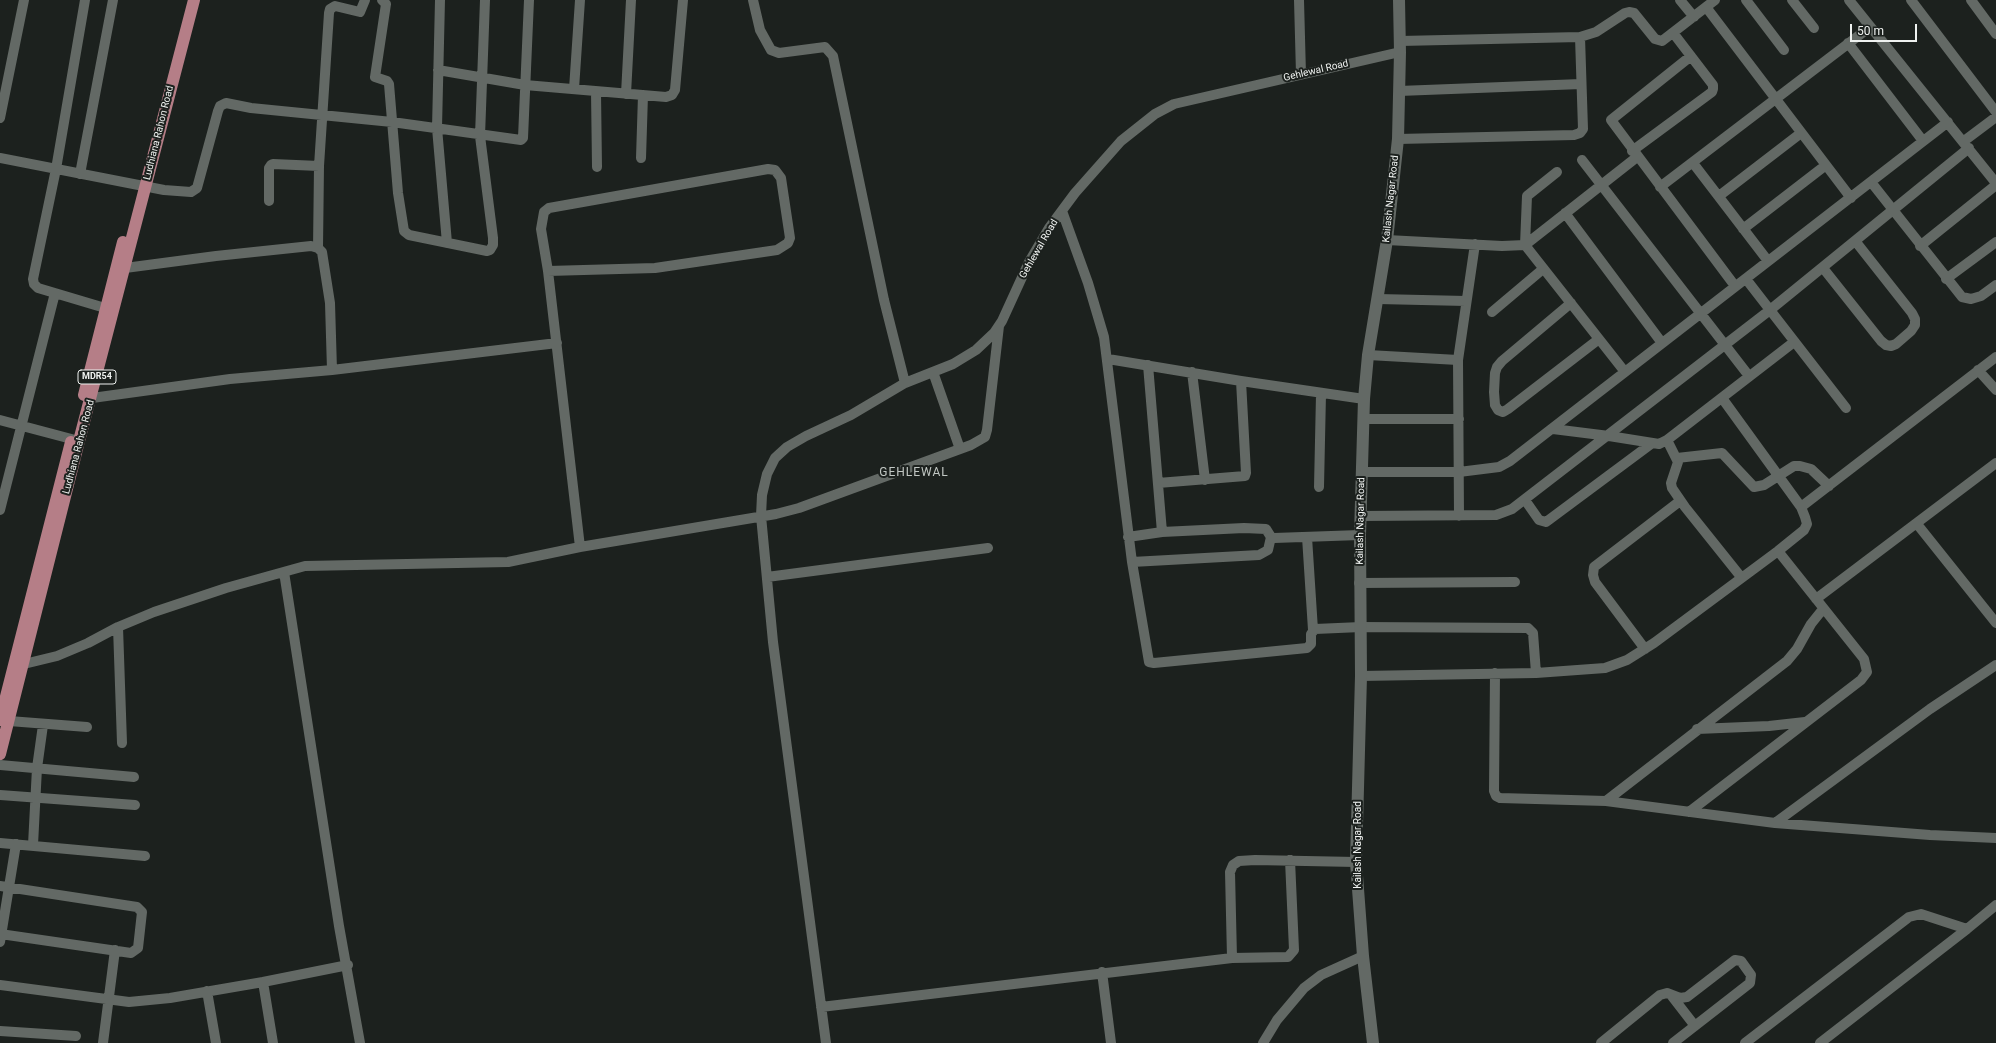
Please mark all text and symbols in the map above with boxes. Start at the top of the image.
scale bar [1852,16,1919,42]
text: 50 m [1857,24,1884,38]
street label: Gehlewal Road [1282,58,1350,84]
street label: Ludhiana Rahon Road [141,85,177,181]
street label: Kailash Nagar Road [1380,155,1402,243]
street label: Gehlewal Road [1017,217,1061,281]
road number: MDR54 [78,370,116,384]
street label: Ludhiana Rahon Road [61,399,97,495]
district label: GEHLEWAL [879,466,949,480]
street label: Kailash Nagar Road [1354,477,1368,565]
street label: Kailash Nagar Road [1352,801,1364,889]

